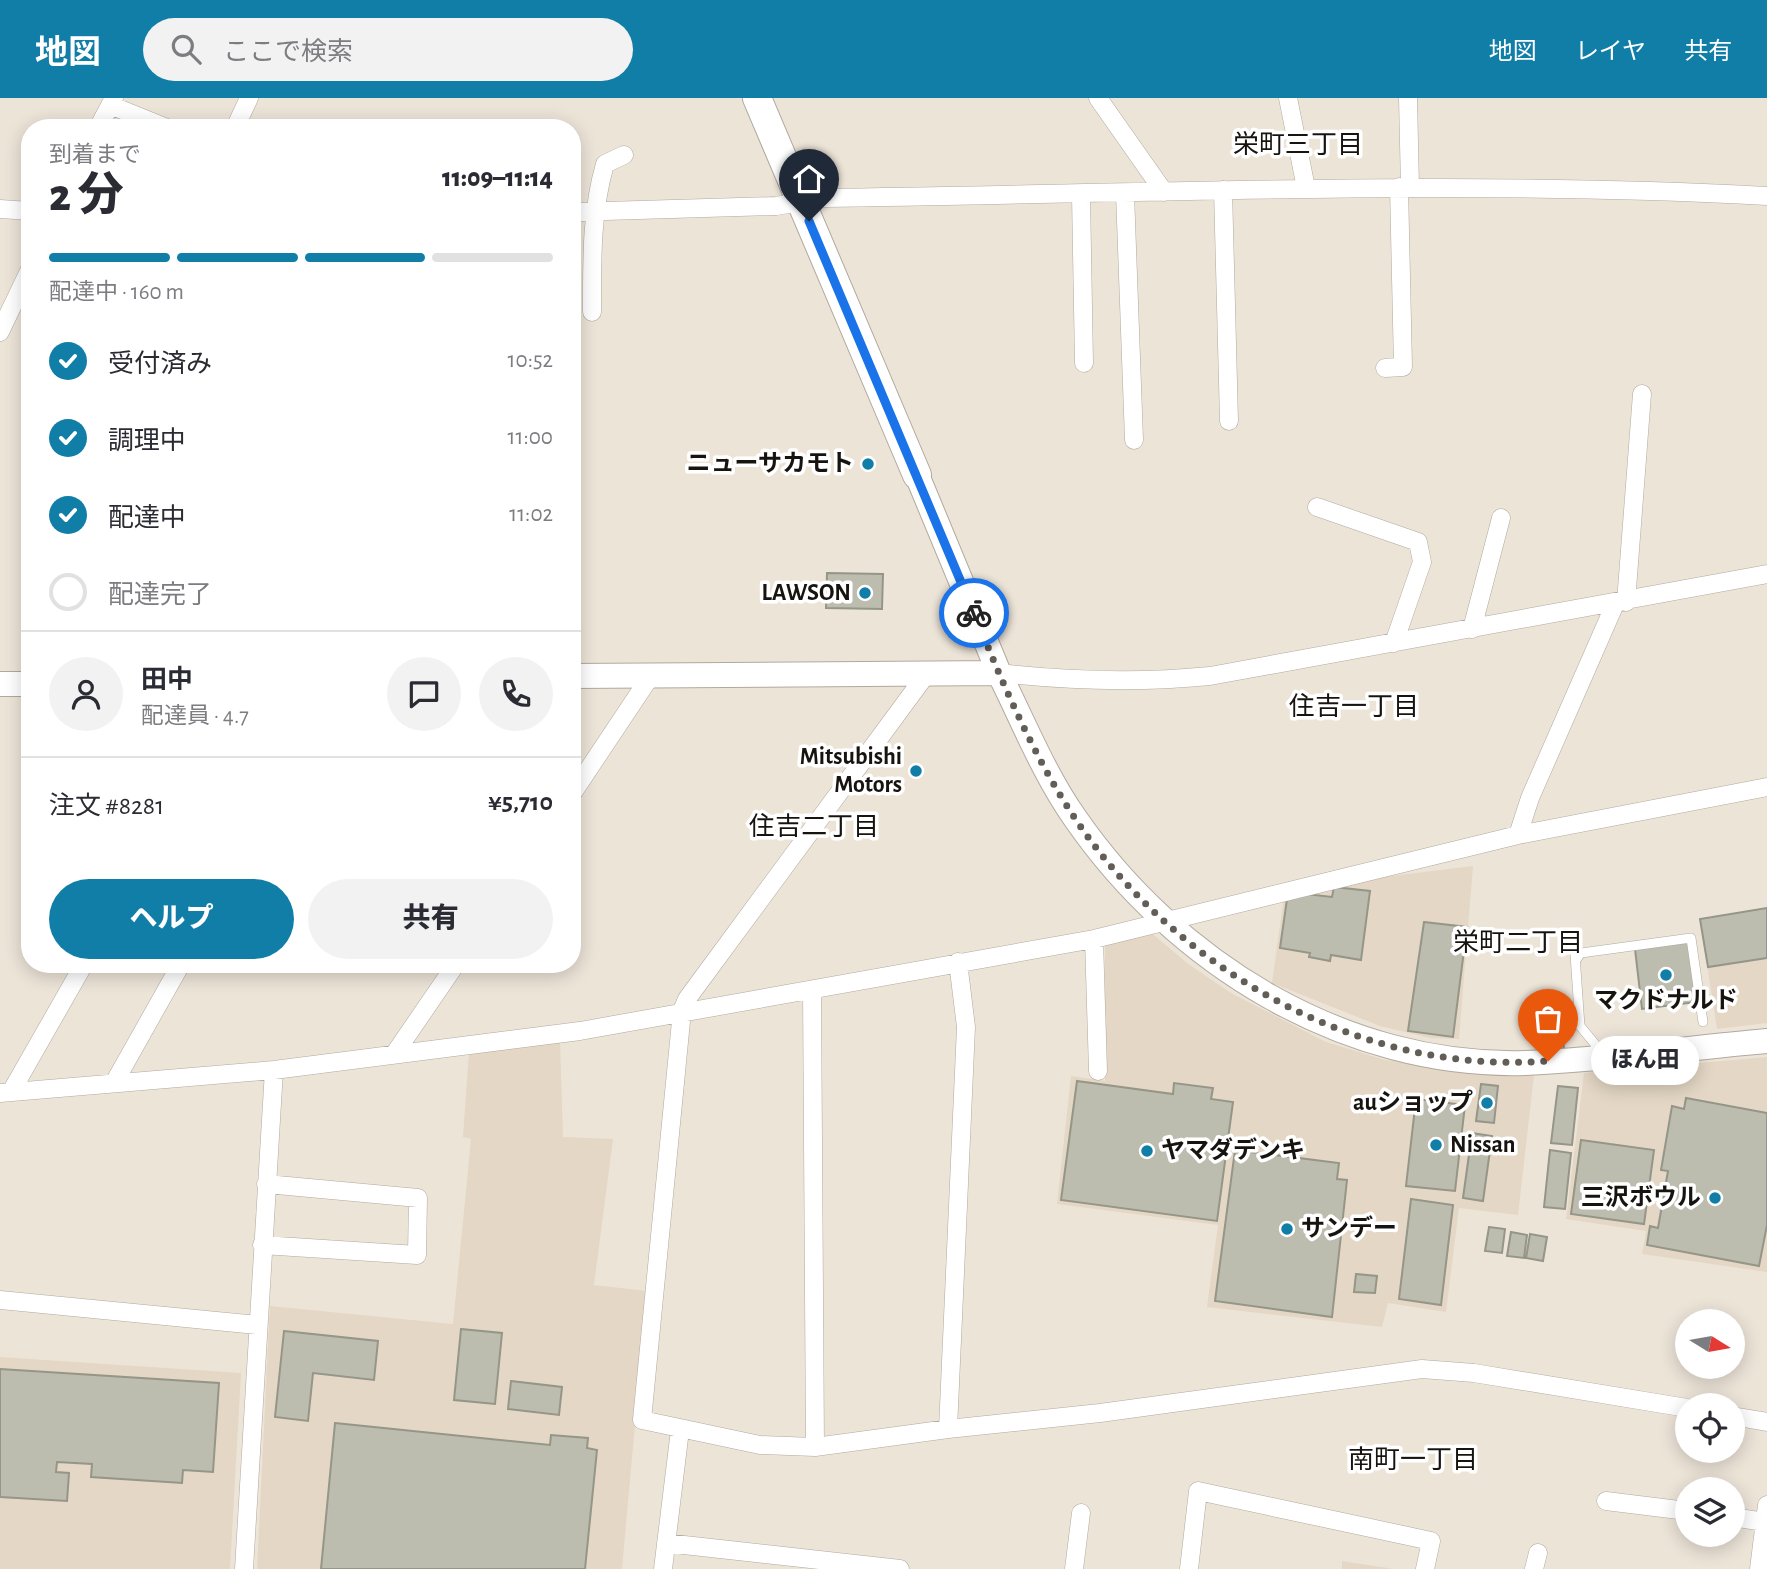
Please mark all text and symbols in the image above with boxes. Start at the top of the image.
search box [143,18,633,81]
icon: search [167,30,205,68]
text: 地図 [35,37,101,70]
text: ここで検索 [223,39,353,65]
text: 地図 [1489,40,1537,64]
text: レイヤ [1575,40,1646,64]
text: 共有 [1684,40,1732,64]
district label: 栄町三丁目 [1233,131,1363,158]
text: 到着まで [49,144,141,167]
pin [779,149,839,221]
icon: home [790,160,828,198]
text: 11:09–11:14 [442,165,553,191]
text: 2 分 [49,173,124,219]
text: 配達中 · 160 m [49,281,184,304]
icon: check [49,342,87,380]
text: 10:52 [508,349,553,372]
text: 受付済み [108,351,212,377]
icon: check [49,419,87,457]
text: 11:00 [508,426,553,449]
text: 調理中 [108,428,186,454]
place label: ニューサカモト [686,451,854,476]
marker: ニューサカモト [860,456,876,472]
icon: check [49,496,87,534]
text: 11:02 [509,503,553,526]
text: 配達中 [108,505,186,531]
courier [939,578,1009,648]
place label: LAWSON [762,581,851,605]
text: 配達完了 [108,582,212,608]
marker: LAWSON [857,585,873,601]
icon: bike [955,594,993,632]
button: person [49,657,123,731]
button: chat [387,657,461,731]
button: phone [479,657,553,731]
text: 田中 [141,667,193,693]
district label: 住吉一丁目 [1289,693,1419,720]
text: 配達員 · 4.7 [141,705,249,728]
place label: Mitsubishi Motors [800,745,902,797]
marker: Mitsubishi Motors [908,763,924,779]
text: ¥5,710 [488,789,553,815]
text: 注文 #8281 [49,793,164,819]
district label: 住吉二丁目 [749,813,879,840]
button: ヘルプ [49,879,294,959]
button: 共有 [308,879,553,959]
district label: 栄町二丁目 [1453,929,1583,956]
marker: マクドナルド [1658,967,1674,983]
place label: マクドナルド [1594,988,1738,1013]
pin [1518,989,1578,1061]
icon: bag [1529,1000,1567,1038]
callout: ほん田 [1590,1037,1698,1086]
text: ほん田 [1611,1049,1680,1072]
place label: auショップ [1353,1089,1473,1115]
marker: auショップ [1479,1095,1495,1111]
place label: Nissan [1450,1133,1515,1157]
place label: ヤマダデンキ [1161,1137,1305,1163]
marker: Nissan [1428,1137,1444,1153]
marker: ヤマダデンキ [1139,1143,1155,1159]
place label: 三沢ボウル [1581,1184,1701,1210]
marker: 三沢ボウル [1707,1190,1723,1206]
place label: サンデー [1301,1215,1397,1241]
marker: サンデー [1279,1221,1295,1237]
north arrow [1675,1309,1745,1379]
map controls [1675,1309,1745,1547]
button: locate [1675,1393,1745,1463]
district label: 南町一丁目 [1348,1446,1478,1473]
button: layers [1675,1477,1745,1547]

